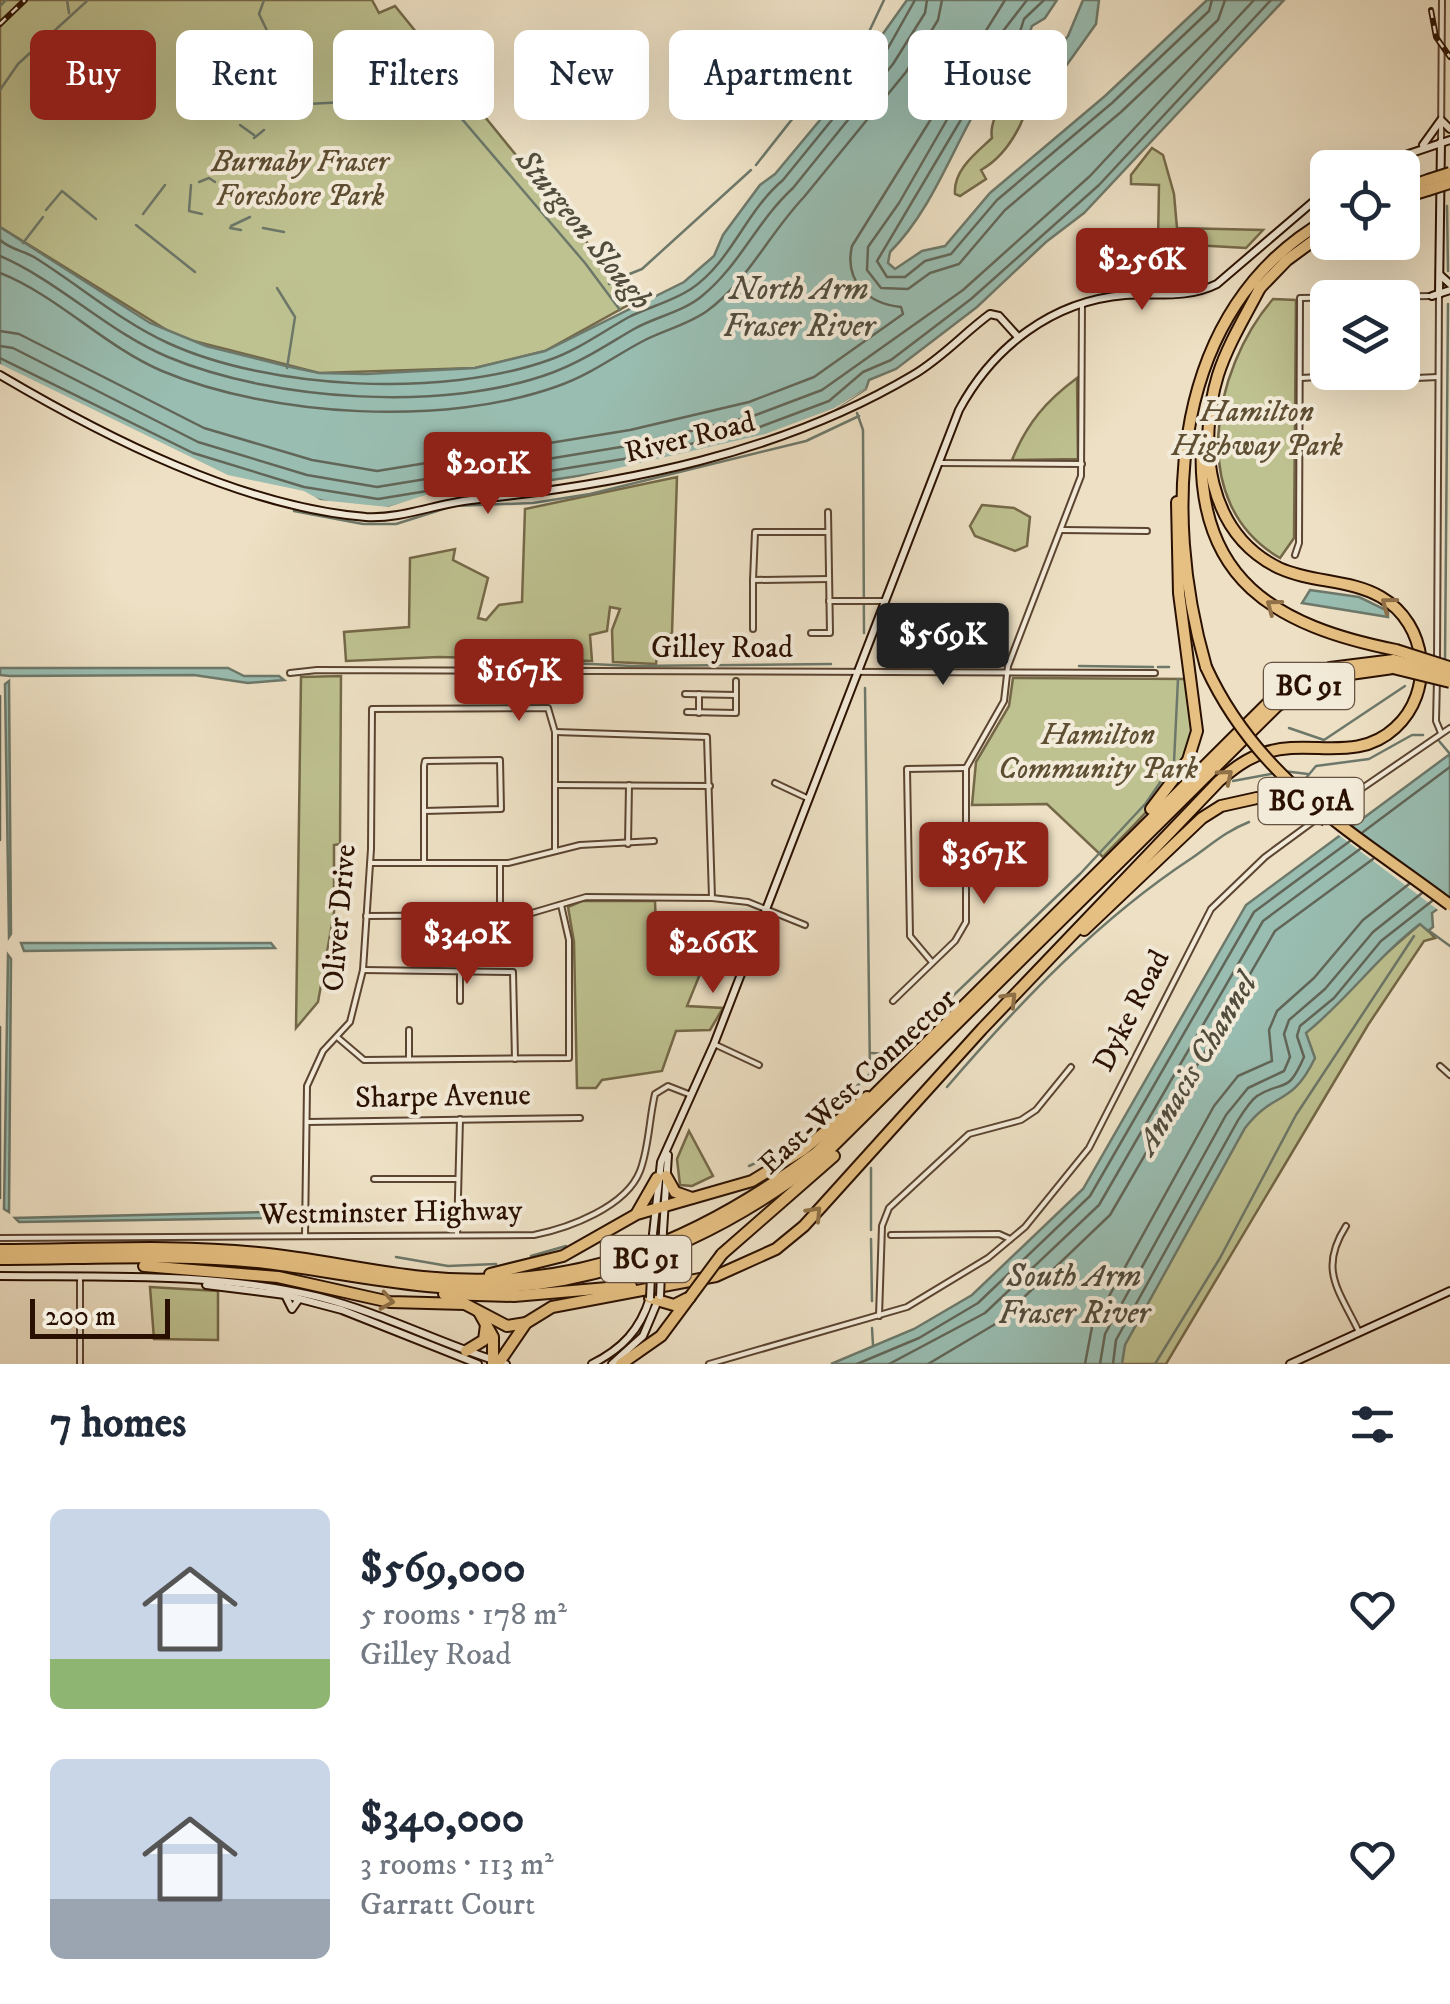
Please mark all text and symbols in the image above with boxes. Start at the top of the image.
chip: Buy [30,30,156,120]
chip: Rent [176,30,313,120]
chip: Filters [333,30,494,120]
chip: New [514,30,649,120]
chip: Apartment [669,30,888,120]
chip: House [908,30,1067,120]
water label: Sturgeon Slough [505,141,660,319]
park label: Burnaby Fraser Foreshore Park [211,144,391,215]
map controls [1310,150,1420,390]
button: locate [1310,150,1420,260]
pin: $256K [1072,228,1212,313]
text: $256K [1098,240,1186,280]
water label: North Arm Fraser River [723,270,877,347]
button: layers [1310,280,1420,390]
park label: Hamilton Highway Park [1170,394,1343,465]
street label: River Road [621,404,759,472]
pin: $201K [418,432,558,517]
text: $201K [446,444,530,484]
one-way arrow [1381,599,1399,616]
one-way arrow [1266,601,1284,618]
pin: $569K [873,603,1013,688]
text: $569K [899,615,987,655]
street label: Gilley Road [651,630,793,667]
pin: $167K [449,639,589,724]
text: $167K [476,651,562,691]
road number: BC 91 [1264,663,1354,709]
park label: Hamilton Community Park [998,717,1199,788]
one-way arrow [1215,770,1233,788]
road number: BC 91A [1258,778,1364,824]
pin: $367K [914,822,1054,907]
text: $367K [941,834,1027,874]
street label: Oliver Drive [315,843,365,993]
pin: $340K [397,902,537,987]
pin: $266K [643,911,783,996]
text: $340K [423,914,511,954]
text: $266K [669,923,757,963]
street label: Dyke Road [1086,944,1178,1078]
water label: Annacis Channel [1126,963,1269,1164]
street label: East-West Connector [752,981,964,1183]
one-way arrow [998,993,1016,1011]
street label: Sharpe Avenue [355,1077,531,1117]
street label: Westminster Highway [258,1192,523,1234]
one-way arrow [803,1207,821,1225]
road number: BC 91 [601,1236,691,1282]
water label: South Arm Fraser River [998,1257,1152,1334]
one-way arrow [379,1290,395,1311]
scale bar [30,1294,170,1338]
text: 200 m [45,1299,116,1334]
icon: filters [1345,1397,1400,1452]
text: 7 homes [50,1398,186,1450]
text: $569,000 [360,1543,526,1595]
icon: home [130,1549,250,1669]
icon: heart [1345,1582,1400,1637]
text: 5 rooms · 178 m² [360,1595,567,1635]
text: Gilley Road [360,1635,511,1675]
text: $340,000 [360,1793,524,1845]
icon: home [130,1799,250,1919]
icon: heart [1345,1832,1400,1887]
text: 3 rooms · 113 m² [360,1845,554,1885]
text: Garratt Court [360,1885,535,1925]

